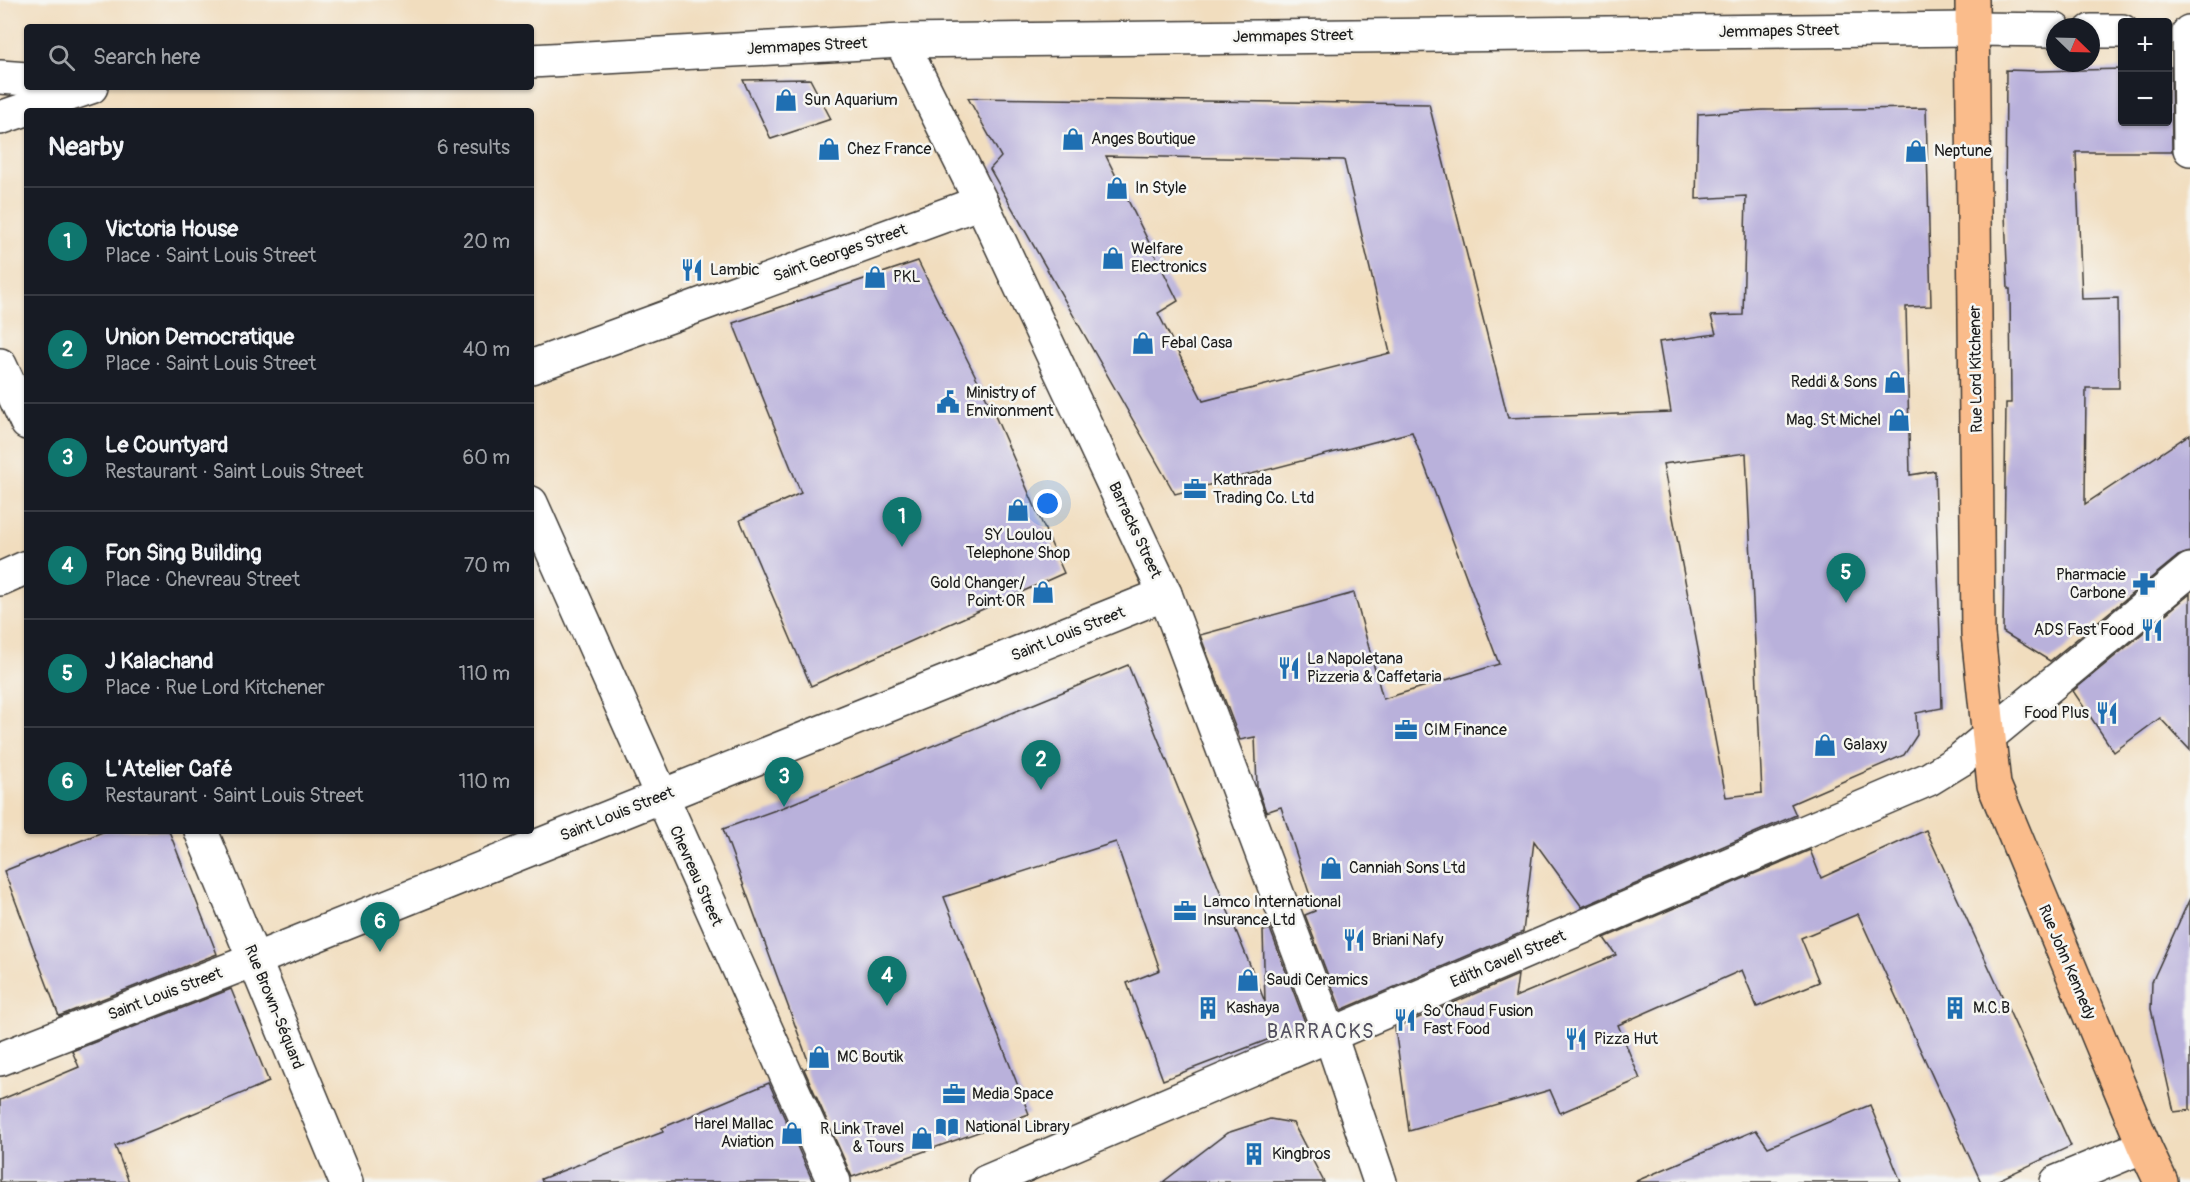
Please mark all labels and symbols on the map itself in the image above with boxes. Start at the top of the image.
north arrow [2046,18,2100,72]
street label: Jemmapes Street [1718,20,1840,42]
street label: Jemmapes Street [1232,25,1354,47]
street label: Jemmapes Street [746,33,868,59]
shop icon: Sun Aquarium [773,87,799,113]
place label: Sun Aquarium [804,90,898,110]
shop icon: Anges Boutique [1060,126,1086,152]
place label: Anges Boutique [1091,129,1196,149]
shop icon: Chez France [816,136,842,162]
shop icon: Neptune [1903,138,1929,164]
place label: Chez France [847,139,932,159]
place label: Neptune [1934,141,1992,161]
shop icon: In Style [1104,175,1130,201]
place label: In Style [1135,178,1186,198]
street label: Saint Georges Street [770,219,910,287]
place label: Welfare Electronics [1131,239,1207,277]
shop icon: Welfare Electronics [1100,245,1126,271]
restaurant icon: Lambic [679,257,705,283]
place label: Lambic [710,260,760,280]
shop icon: PKL [862,264,888,290]
place label: PKL [893,267,921,287]
street label: Rue Lord Kitchener [1965,305,1987,433]
shop icon: Febal Casa [1130,330,1156,356]
place label: Febal Casa [1161,333,1233,353]
shop icon: Reddi & Sons [1882,369,1908,395]
place label: Reddi & Sons [1791,372,1877,392]
place label: Ministry of Environment [966,383,1054,421]
public building icon: Ministry of Environment [935,389,961,415]
shop icon: Mag. St Michel [1886,407,1912,433]
place label: Mag. St Michel [1786,410,1881,430]
place label: Kathrada Trading Co. Ltd [1213,470,1314,508]
office icon: Kathrada Trading Co. Ltd [1182,476,1208,502]
street label: Barracks Street [1104,479,1166,582]
your location [1033,489,1062,518]
shop icon: SY Loulou Telephone Shop [1005,497,1031,523]
pin: 1 [882,498,922,547]
place label: SY Loulou Telephone Shop [966,525,1070,563]
pin: 5 [1826,554,1866,603]
place label: Pharmacie Carbone [2056,565,2126,603]
pharmacy icon: Pharmacie Carbone [2131,571,2157,597]
place label: Gold Changer/ Point OR [930,573,1025,611]
shop icon: Gold Changer/ Point OR [1030,579,1056,605]
street label: Saint Louis Street [1008,602,1128,666]
restaurant icon: ADS Fast Food [2139,617,2165,643]
place label: ADS Fast Food [2034,620,2134,640]
place label: La Napoletana Pizzeria & Caffetaria [1307,649,1442,687]
restaurant icon: La Napoletana Pizzeria & Caffetaria [1276,655,1302,681]
restaurant icon: Food Plus [2094,700,2120,726]
place label: Food Plus [2024,703,2089,723]
office icon: CIM Finance [1393,717,1419,743]
place label: CIM Finance [1424,720,1507,740]
shop icon: Galaxy [1812,732,1838,758]
place label: Galaxy [1843,735,1887,755]
pin: 2 [1022,740,1060,790]
pin: 3 [764,758,804,807]
street label: Saint Louis Street [557,782,677,846]
street label: Chevreau Street [665,823,727,930]
shop icon: Canniah Sons Ltd [1318,855,1344,881]
place label: Canniah Sons Ltd [1349,858,1466,878]
place label: Lamco International Insurance Ltd [1203,892,1341,930]
office icon: Lamco International Insurance Ltd [1172,898,1198,924]
pin: 6 [360,902,400,952]
street label: Rue John Kennedy [2034,902,2100,1023]
street label: Edith Cavell Street [1447,925,1569,992]
restaurant icon: Briani Nafy [1341,927,1367,953]
place label: Briani Nafy [1372,930,1444,950]
street label: Rue Brown-Séquard [240,942,308,1072]
pin: 4 [868,956,906,1006]
street label: Saint Louis Street [105,963,225,1025]
shop icon: Saudi Ceramics [1235,967,1261,993]
place label: Saudi Ceramics [1266,970,1368,990]
building icon: Kashaya [1195,995,1221,1021]
building icon: M.C.B [1942,995,1968,1021]
place label: Kashaya [1226,998,1279,1018]
place label: M.C.B [1973,998,2010,1018]
place label: So Chaud Fusion Fast Food [1423,1001,1533,1039]
restaurant icon: So Chaud Fusion Fast Food [1392,1007,1418,1033]
district label: BARRACKS [1267,1019,1375,1044]
restaurant icon: Pizza Hut [1563,1026,1589,1052]
place label: Pizza Hut [1594,1029,1658,1049]
shop icon: MC Boutik [806,1044,832,1070]
place label: MC Boutik [837,1047,904,1067]
office icon: Media Space [941,1081,967,1107]
place label: Media Space [972,1084,1053,1104]
place label: Harel Mallac Aviation [694,1114,774,1152]
library icon: National Library [934,1114,960,1140]
place label: National Library [965,1117,1070,1137]
place label: R Link Travel & Tours [820,1119,904,1157]
shop icon: Harel Mallac Aviation [779,1120,805,1146]
shop icon: R Link Travel & Tours [909,1125,935,1151]
building icon: Kingbros [1241,1141,1267,1167]
place label: Kingbros [1272,1144,1330,1164]

